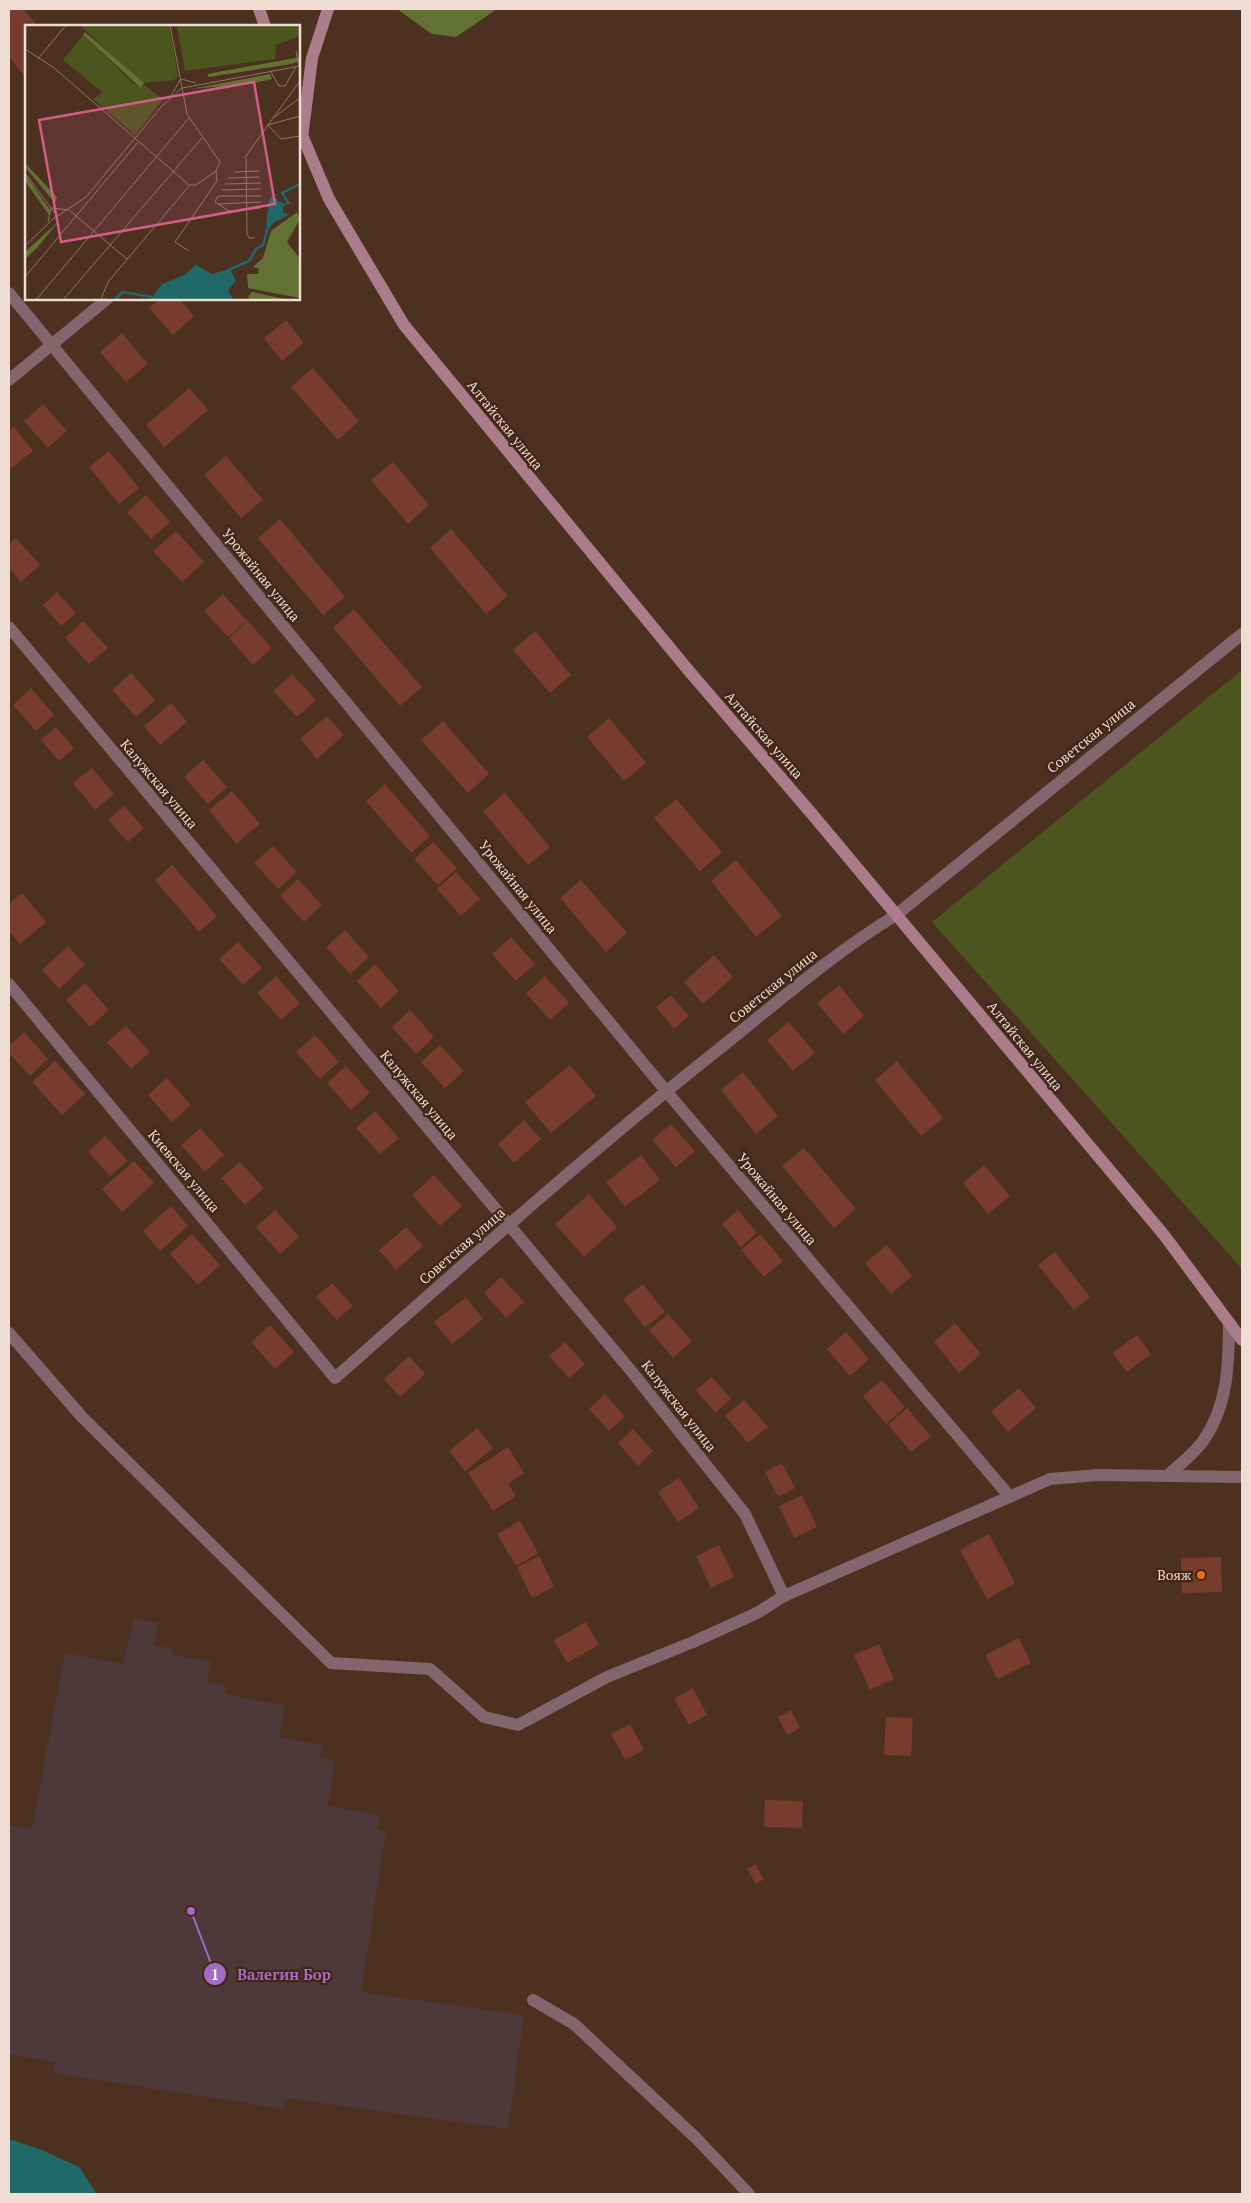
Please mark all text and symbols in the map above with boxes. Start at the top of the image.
inset map [25,25,300,300]
street label: Алтайская улица [463,376,547,474]
street label: Урожайная улица [218,524,305,625]
street label: Алтайская улица [721,687,808,783]
street label: Советская улица [1043,694,1139,777]
street label: Калужская улица [116,735,202,832]
street label: Урожайная улица [475,836,562,937]
street label: Советская улица [725,944,821,1027]
street label: Алтайская улица [983,997,1067,1095]
street label: Калужская улица [376,1046,462,1143]
street label: Киевская улица [144,1125,225,1216]
street label: Урожайная улица [733,1149,821,1249]
street label: Советская улица [415,1203,509,1288]
street label: Калужская улица [638,1356,721,1455]
place label: Вояж [1157,1565,1192,1584]
marker: Вояж [1195,1569,1207,1581]
callout: Валегин Бор [203,1959,341,1989]
text: 1 [211,1964,219,1984]
text: Валегин Бор [237,1964,331,1984]

